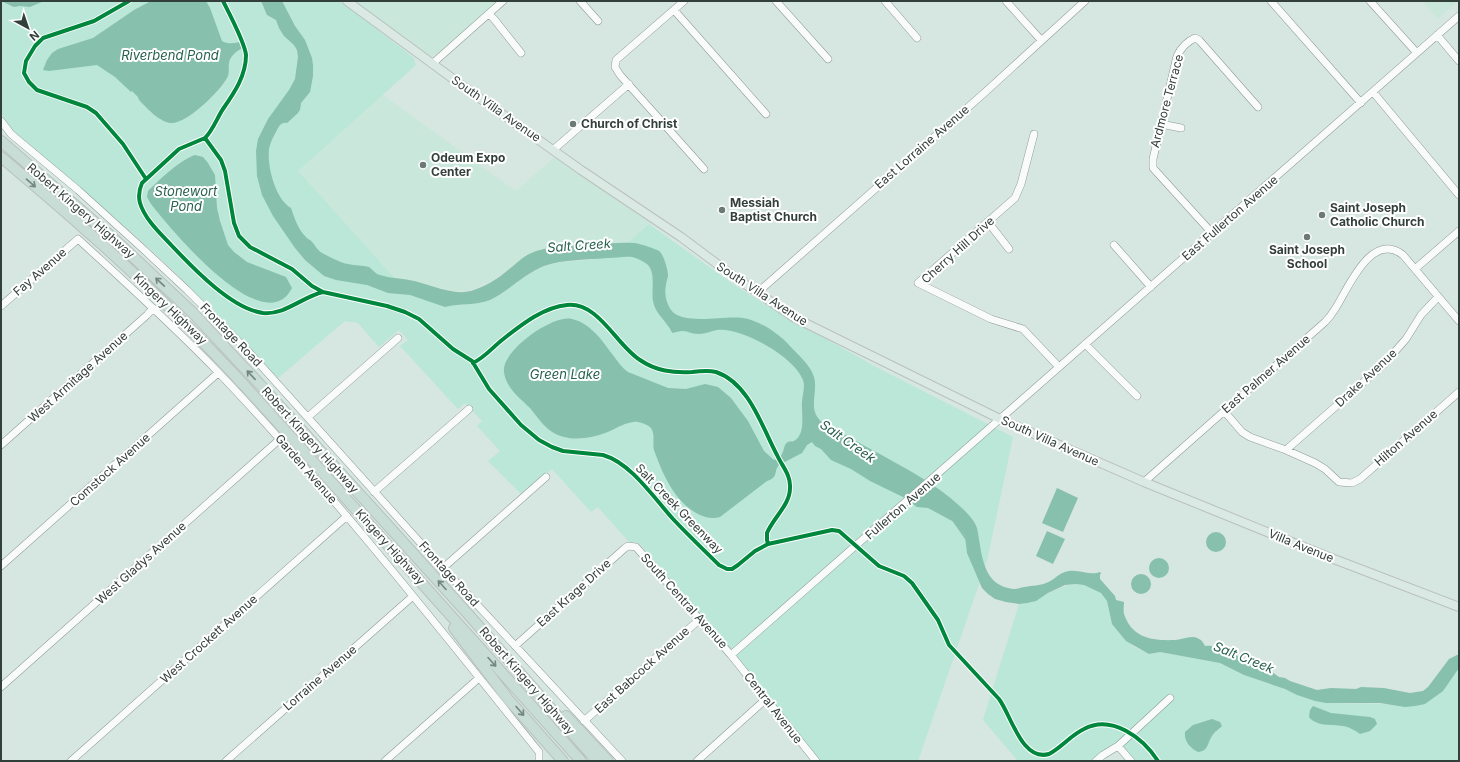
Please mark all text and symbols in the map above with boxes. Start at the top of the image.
north arrow [8,8,48,48]
text: N [27,28,42,44]
water label: Riverbend Pond [121,47,219,63]
street label: Ardmore Terrace [1147,53,1186,149]
street label: South Villa Avenue [449,72,544,145]
street label: East Lorraine Avenue [871,102,972,192]
place label: Church of Christ [581,116,678,131]
marker: Church of Christ [568,119,578,129]
place label: Odeum Expo Center [431,150,505,179]
street label: Robert Kingery Highway [24,160,138,262]
marker: Odeum Expo Center [418,160,428,170]
street label: East Fullerton Avenue [1179,172,1281,263]
one-way arrow [25,178,36,187]
water label: Stonewort Pond [155,183,218,214]
place label: Messiah Baptist Church [730,195,817,224]
place label: Saint Joseph Catholic Church [1330,200,1424,229]
marker: Messiah Baptist Church [717,205,727,215]
marker: Saint Joseph Catholic Church [1317,210,1327,220]
street label: Cherry Hill Drive [918,213,997,286]
marker: Saint Joseph School [1302,232,1312,242]
water label: Salt Creek [547,235,612,255]
place label: Saint Joseph School [1269,242,1345,271]
street label: Fay Avenue [10,244,69,299]
street label: South Villa Avenue [714,259,811,329]
street label: Kingery Highway [130,270,211,348]
one-way arrow [155,277,165,287]
street label: Frontage Road [197,300,265,370]
street label: West Armitage Avenue [25,328,131,425]
street label: East Palmer Avenue [1218,331,1313,416]
street label: Drake Avenue [1332,345,1400,410]
water label: Green Lake [530,366,600,382]
one-way arrow [246,370,256,380]
street label: Robert Kingery Highway [259,383,362,496]
street label: Hilton Avenue [1371,406,1440,469]
street label: South Villa Avenue [999,412,1102,469]
water label: Salt Creek [817,416,879,466]
street label: Comstock Avenue [66,430,153,510]
street label: Garden Avenue [272,431,341,506]
street label: Salt Creek Greenway [633,461,726,557]
street label: Fullerton Avenue [862,469,943,542]
street label: Kingery Highway [352,506,429,588]
street label: West Gladys Avenue [92,518,189,607]
street label: Villa Avenue [1266,526,1336,565]
street label: Frontage Road [416,538,483,609]
street label: South Central Avenue [638,550,731,651]
street label: East Krage Drive [534,555,614,630]
one-way arrow [437,580,446,590]
street label: West Crockett Avenue [157,591,260,686]
street label: East Babcock Avenue [591,623,692,716]
street label: Robert Kingery Highway [476,624,578,738]
water label: Salt Creek [1211,638,1277,677]
street label: Lorraine Avenue [280,642,359,714]
one-way arrow [487,657,496,667]
street label: Central Avenue [741,669,806,746]
one-way arrow [515,706,524,717]

